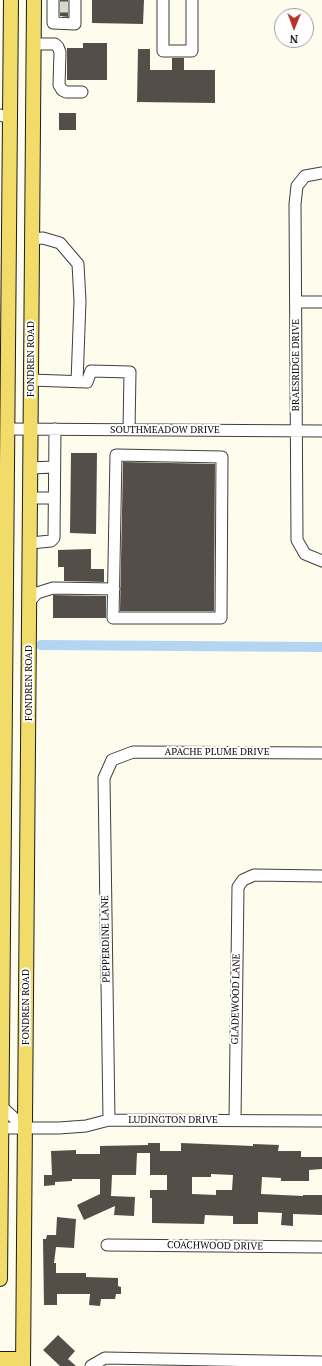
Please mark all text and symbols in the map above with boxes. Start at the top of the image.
north arrow [274,8,314,48]
text: N [290,32,298,46]
street label: BRAESRIDGE DRIVE [290,319,302,411]
street label: FONDREN ROAD [25,321,37,397]
street label: SOUTHMEADOW DRIVE [110,424,220,436]
street label: FONDREN ROAD [23,645,35,721]
street label: APACHE PLUME DRIVE [164,746,270,758]
street label: PEPPERDINE LANE [99,895,113,983]
street label: GLADEWOOD LANE [229,953,243,1045]
street label: FONDREN ROAD [20,969,32,1045]
street label: LUDINGTON DRIVE [128,1114,218,1126]
street label: COACHWOOD DRIVE [167,1239,263,1253]

